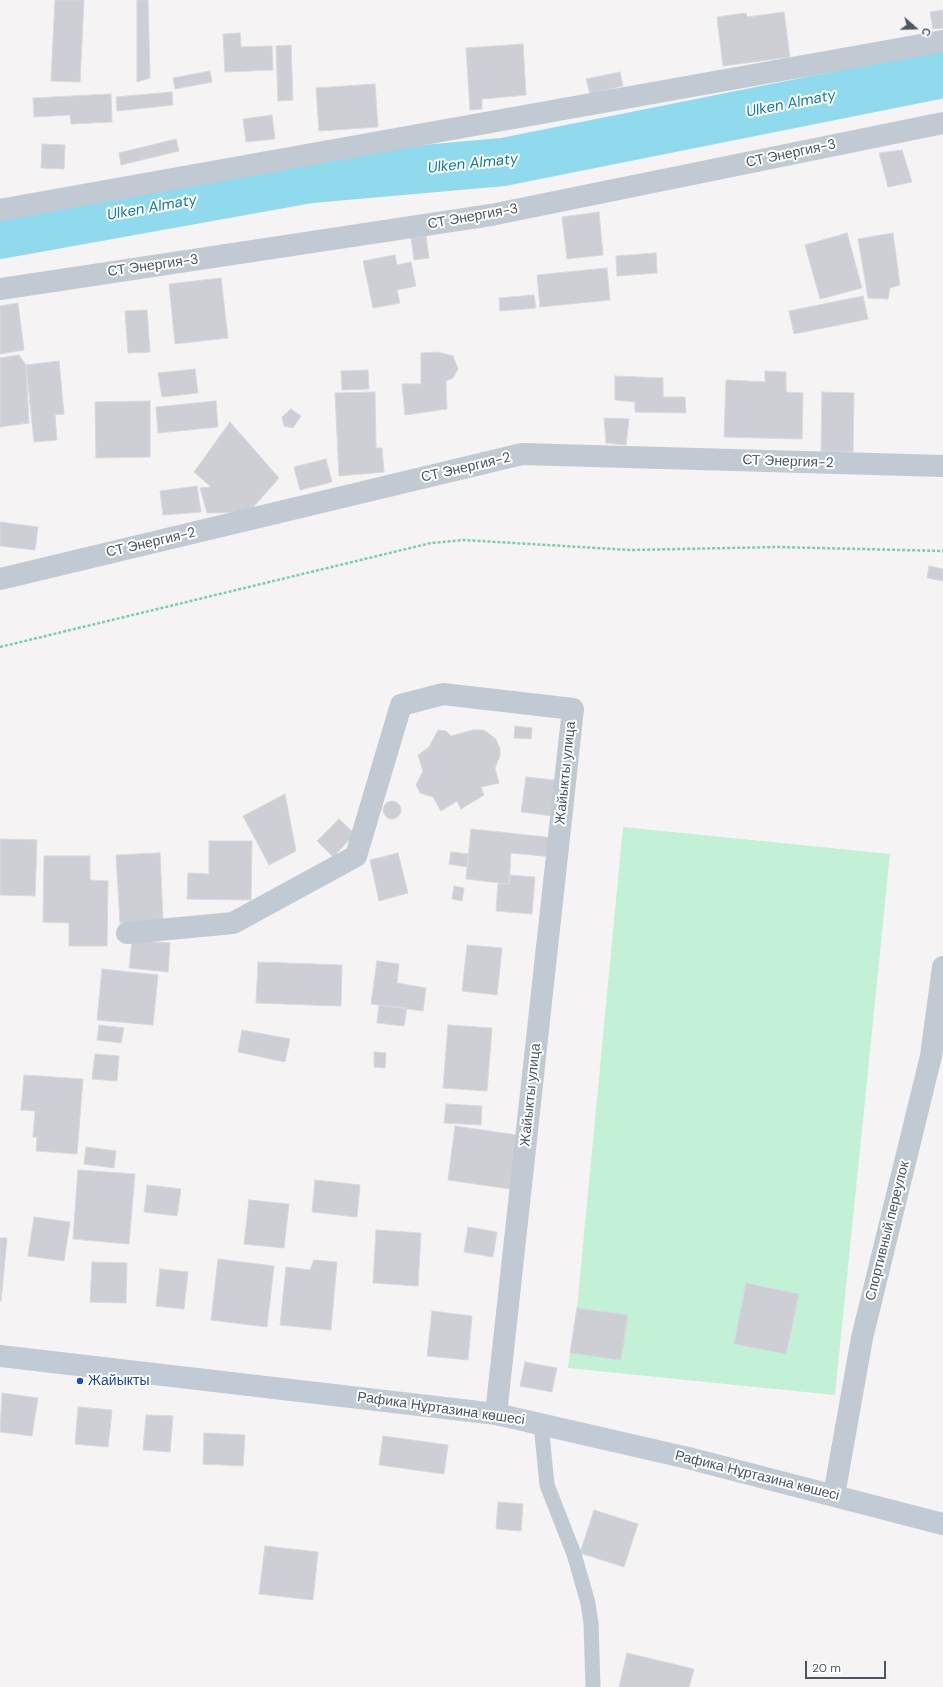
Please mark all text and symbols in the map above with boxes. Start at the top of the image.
north arrow [895,8,935,48]
text: С [918,26,934,38]
water label: Ulken Almaty [745,86,837,122]
street label: СТ Энергия-3 [744,136,838,172]
water label: Ulken Almaty [427,150,519,178]
water label: Ulken Almaty [106,191,198,225]
street label: СТ Энергия-3 [426,201,520,233]
street label: СТ Энергия-3 [106,251,200,281]
street label: СТ Энергия-2 [420,450,512,486]
street label: СТ Энергия-2 [742,452,834,472]
street label: СТ Энергия-2 [105,525,197,561]
street label: Жайыкты улица [552,721,580,825]
street label: Жайыкты улица [517,1043,545,1147]
street label: Спортивный переулок [862,1159,914,1303]
place label: Жайыкты [88,1373,150,1389]
marker: Жайыкты [75,1376,85,1386]
street label: Рафика Нұртазина көшесі [356,1389,526,1429]
street label: Рафика Нұртазина көшесі [673,1447,841,1505]
scale bar [807,1653,888,1679]
text: 20 m [812,1660,841,1676]

